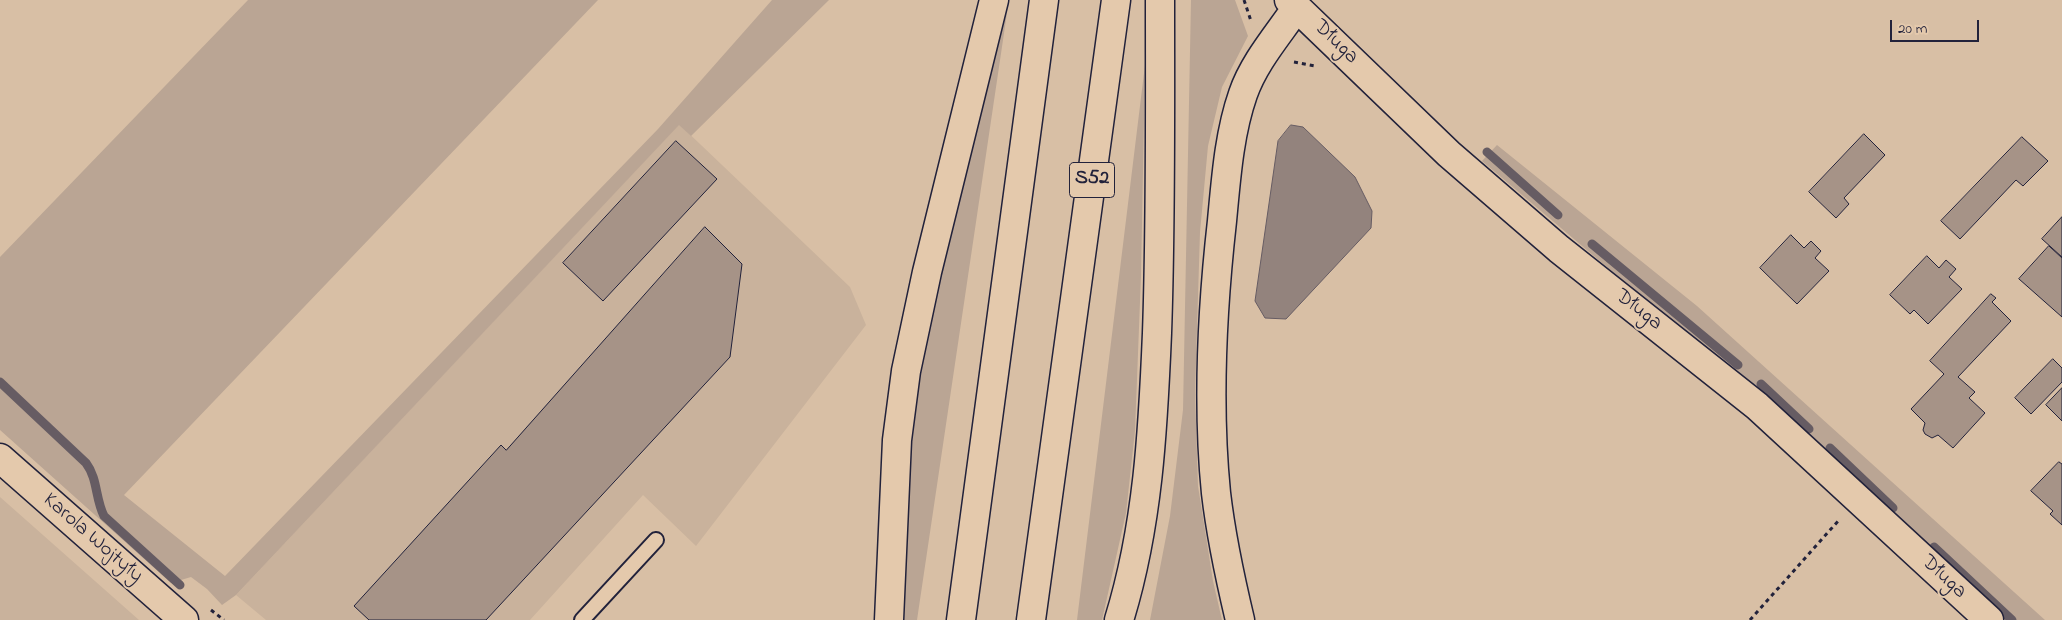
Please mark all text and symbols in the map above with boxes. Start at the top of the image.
scale bar [1892,10,1981,42]
street label: Długa [1307,16,1363,70]
text: 20 m [1898,18,1927,40]
road number: S52 [1070,162,1114,198]
street label: Długa [1609,285,1667,337]
street label: Karola Wojtyły [37,489,147,589]
street label: Długa [1915,551,1971,605]

